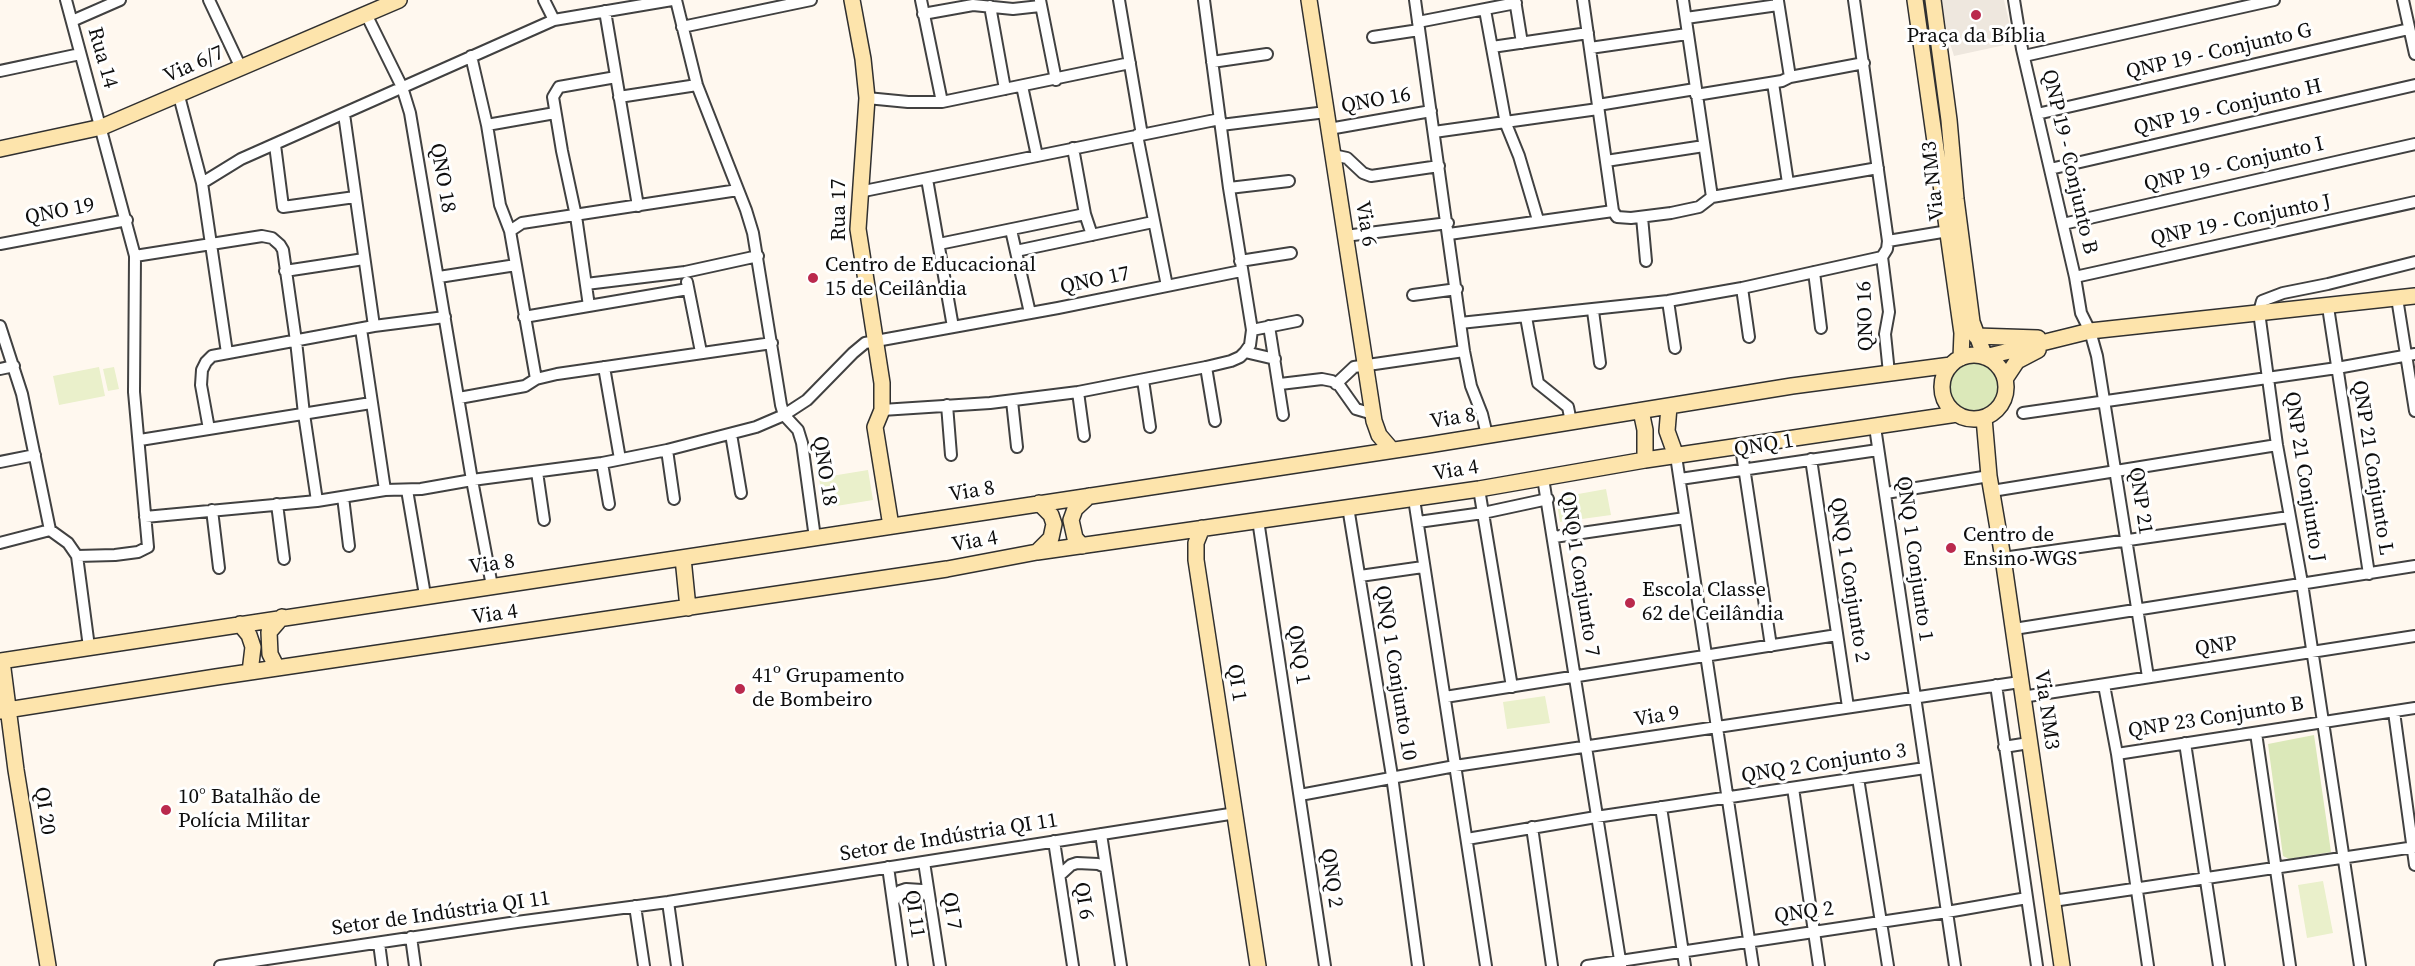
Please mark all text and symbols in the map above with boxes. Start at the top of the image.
marker: Praça da Bíblia [1969,8,1983,22]
street label: QNP 19 - Conjunto G [2124,18,2314,86]
place label: Praça da Bíblia [1906,24,2046,50]
street label: Rua 14 [81,25,123,91]
street label: Via 6/7 [160,41,228,89]
street label: QNP 19 - Conjunto B [2035,67,2103,257]
street label: QNP 19 - Conjunto H [2132,74,2324,142]
street label: QNO 16 [1339,82,1413,120]
street label: QNP 19 - Conjunto I [2142,132,2326,198]
street label: Via NM3 [1917,140,1951,222]
street label: QNO 18 [423,141,461,215]
street label: Rua 17 [827,179,853,241]
street label: QNP 19 - Conjunto J [2149,190,2333,252]
street label: QNO 19 [23,193,97,231]
street label: Via 6 [1349,199,1381,249]
place label: Centro de Educacional 15 de Ceilândia [825,253,1036,303]
street label: QNO 17 [1058,261,1132,301]
marker: Centro de Educacional 15 de Ceilândia [806,271,820,285]
street label: QNO 16 [1852,280,1880,352]
street label: QNP 21 Conjunto L [2346,379,2398,557]
street label: QNP 21 Conjunto J [2278,390,2330,564]
street label: Via 8 [1428,403,1478,435]
street label: QNQ 1 [1733,429,1795,463]
street label: QNO 18 [806,434,842,508]
street label: Via 4 [1431,455,1481,487]
street label: QNP 21 [2122,465,2158,537]
street label: QNQ 1 Conjunto 1 [1890,475,1938,643]
street label: Via 8 [947,476,997,508]
street label: QNQ 1 Conjunto 7 [1554,490,1604,658]
street label: QNQ 1 Conjunto 2 [1824,496,1874,664]
place label: Centro de Ensino WGS [1963,523,2077,573]
street label: Via 4 [950,526,1000,558]
marker: Centro de Ensino WGS [1944,541,1958,555]
street label: Via 8 [468,549,516,581]
place label: Escola Classe 62 de Ceilândia [1642,578,1784,628]
street label: QNQ 1 Conjunto 10 [1369,584,1421,762]
marker: Escola Classe 62 de Ceilândia [1623,596,1637,610]
street label: Via 4 [471,599,519,631]
street label: QNQ 1 [1281,624,1315,686]
street label: QNP [2193,632,2239,662]
street label: QI 1 [1221,662,1251,704]
place label: 41º Grupamento de Bombeiro [752,664,904,714]
street label: Via NM3 [2028,669,2064,751]
marker: 41º Grupamento de Bombeiro [733,682,747,696]
street label: QNP 23 Conjunto B [2126,692,2306,744]
street label: Via 9 [1632,701,1682,733]
street label: QNQ 2 Conjunto 3 [1740,739,1908,789]
street label: QI 20 [28,785,60,837]
place label: 10° Batalhão de Polícia Militar [178,785,321,835]
marker: 10° Batalhão de Polícia Militar [159,803,173,817]
street label: Setor de Indústria QI 11 [838,808,1060,868]
street label: QNQ 2 [1314,847,1348,909]
street label: QI 6 [1068,880,1098,922]
street label: Setor de Indústria QI 11 [330,886,552,942]
street label: QI 11 [898,888,930,940]
street label: QI 7 [936,890,966,932]
street label: QNQ 2 [1773,896,1835,930]

